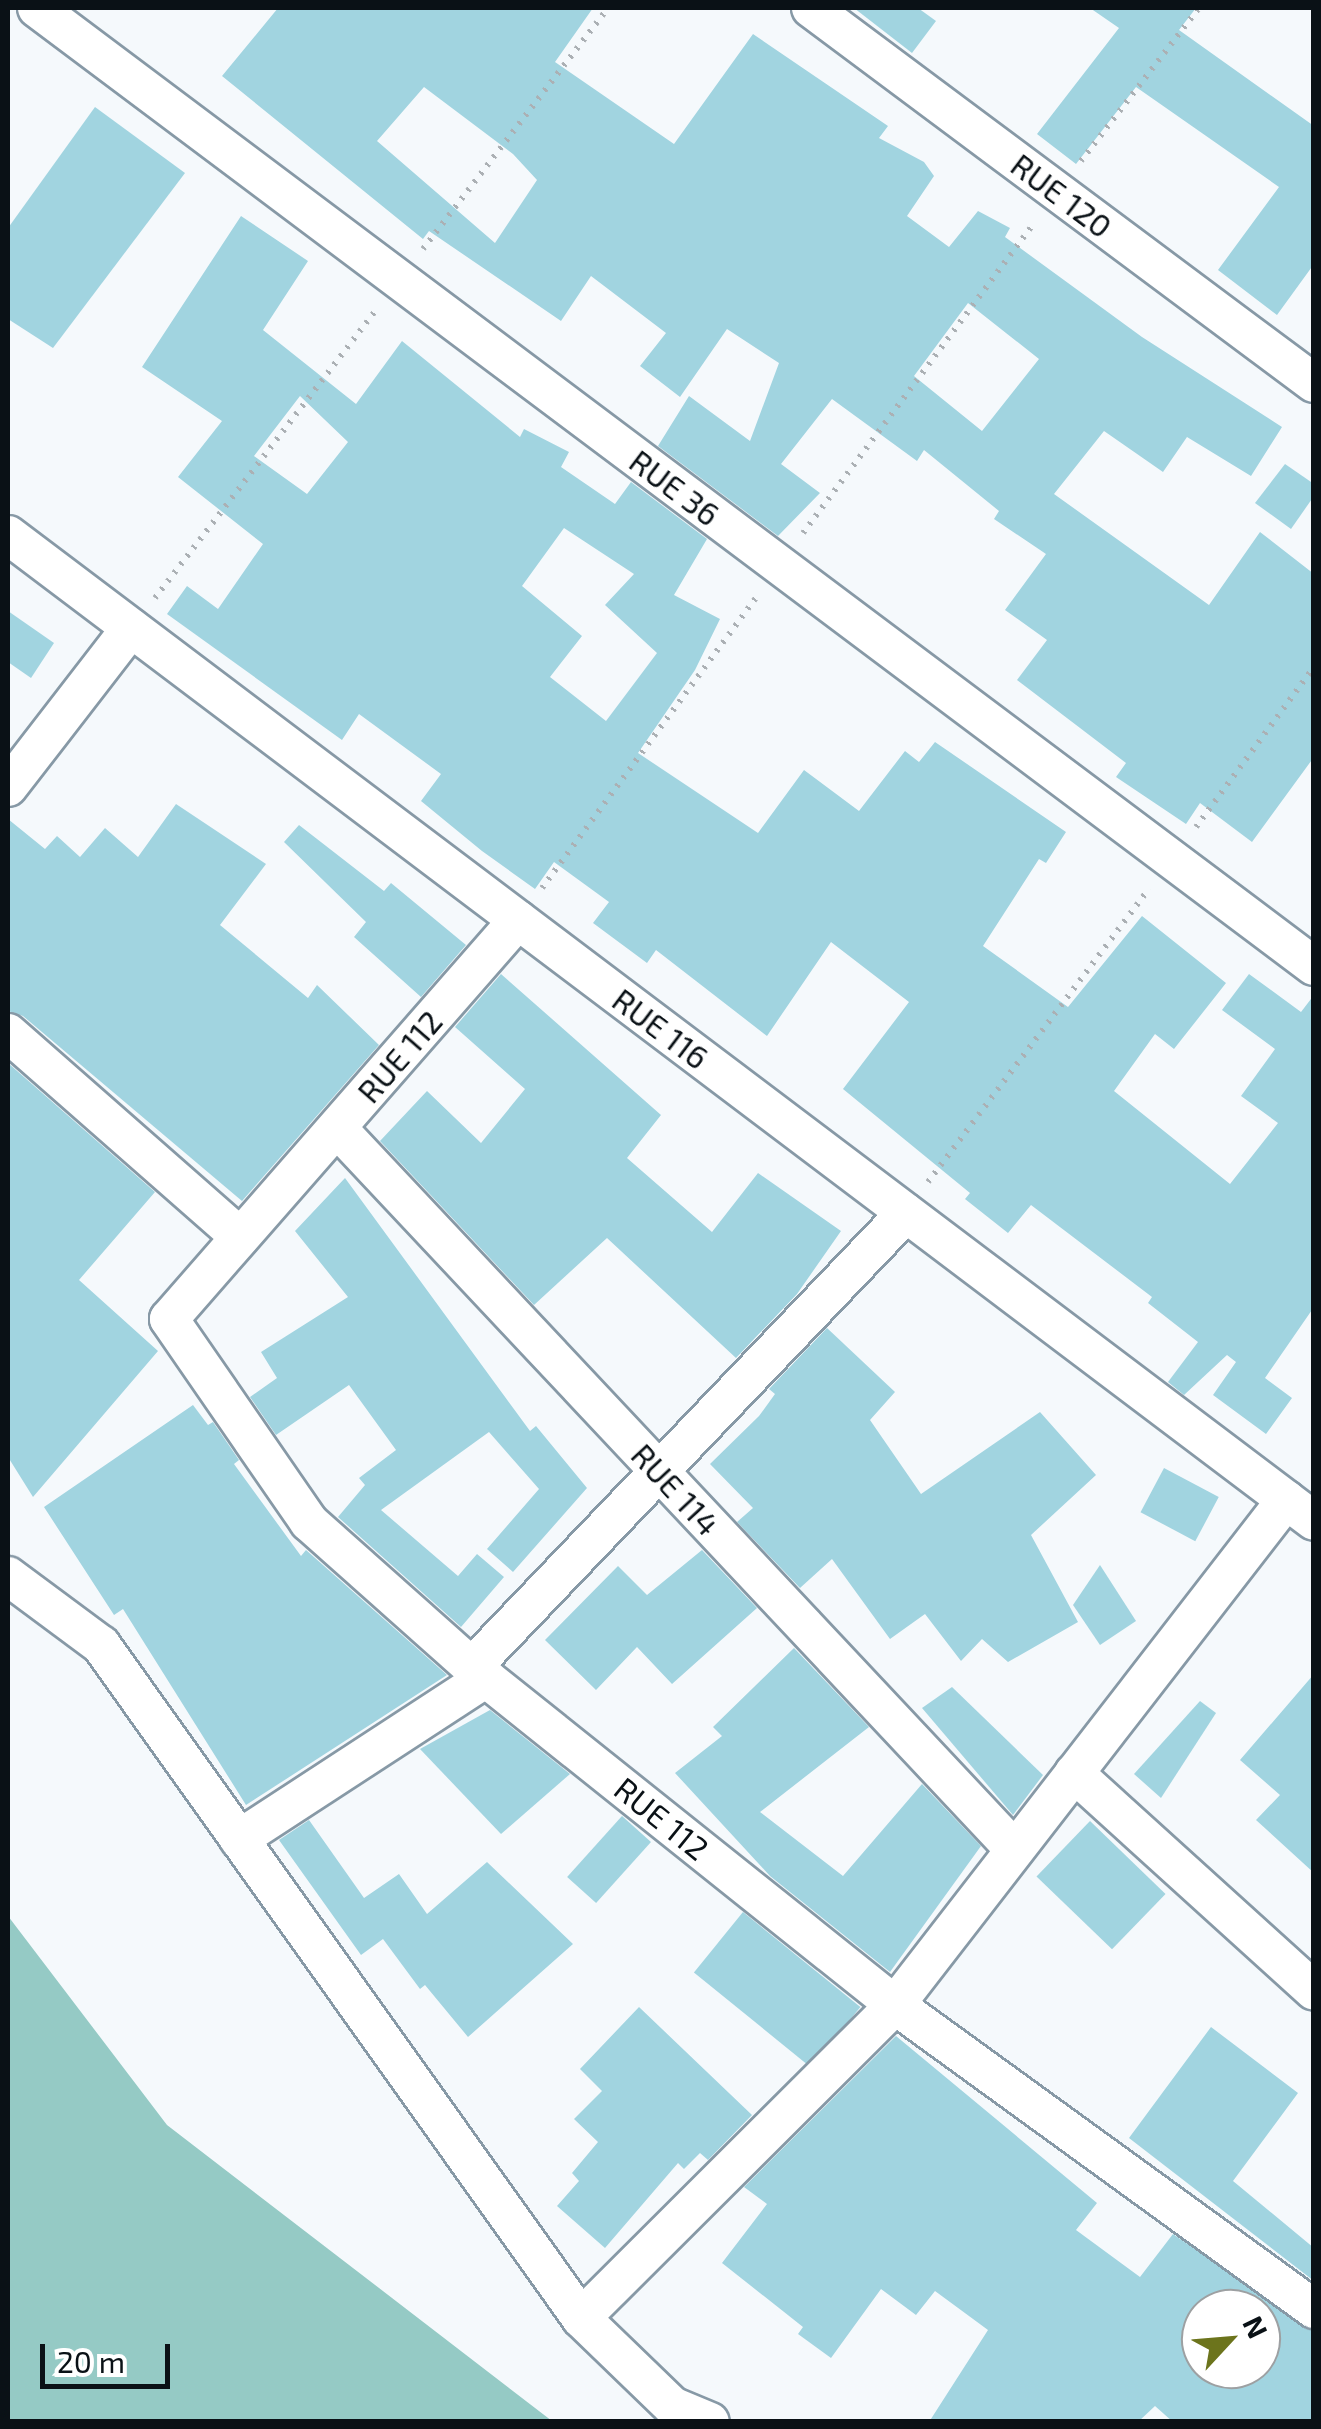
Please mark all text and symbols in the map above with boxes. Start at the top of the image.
street label: RUE 120 [1004,145,1120,245]
street label: RUE 36 [623,441,727,533]
street label: RUE 116 [606,980,716,1076]
street label: RUE 112 [349,1002,449,1110]
street label: RUE 114 [624,1435,728,1543]
street label: RUE 112 [607,1769,717,1867]
north arrow [1181,2289,1281,2389]
text: N [1236,2310,1276,2343]
scale bar [45,2324,175,2386]
text: 20 m [57,2343,125,2379]

